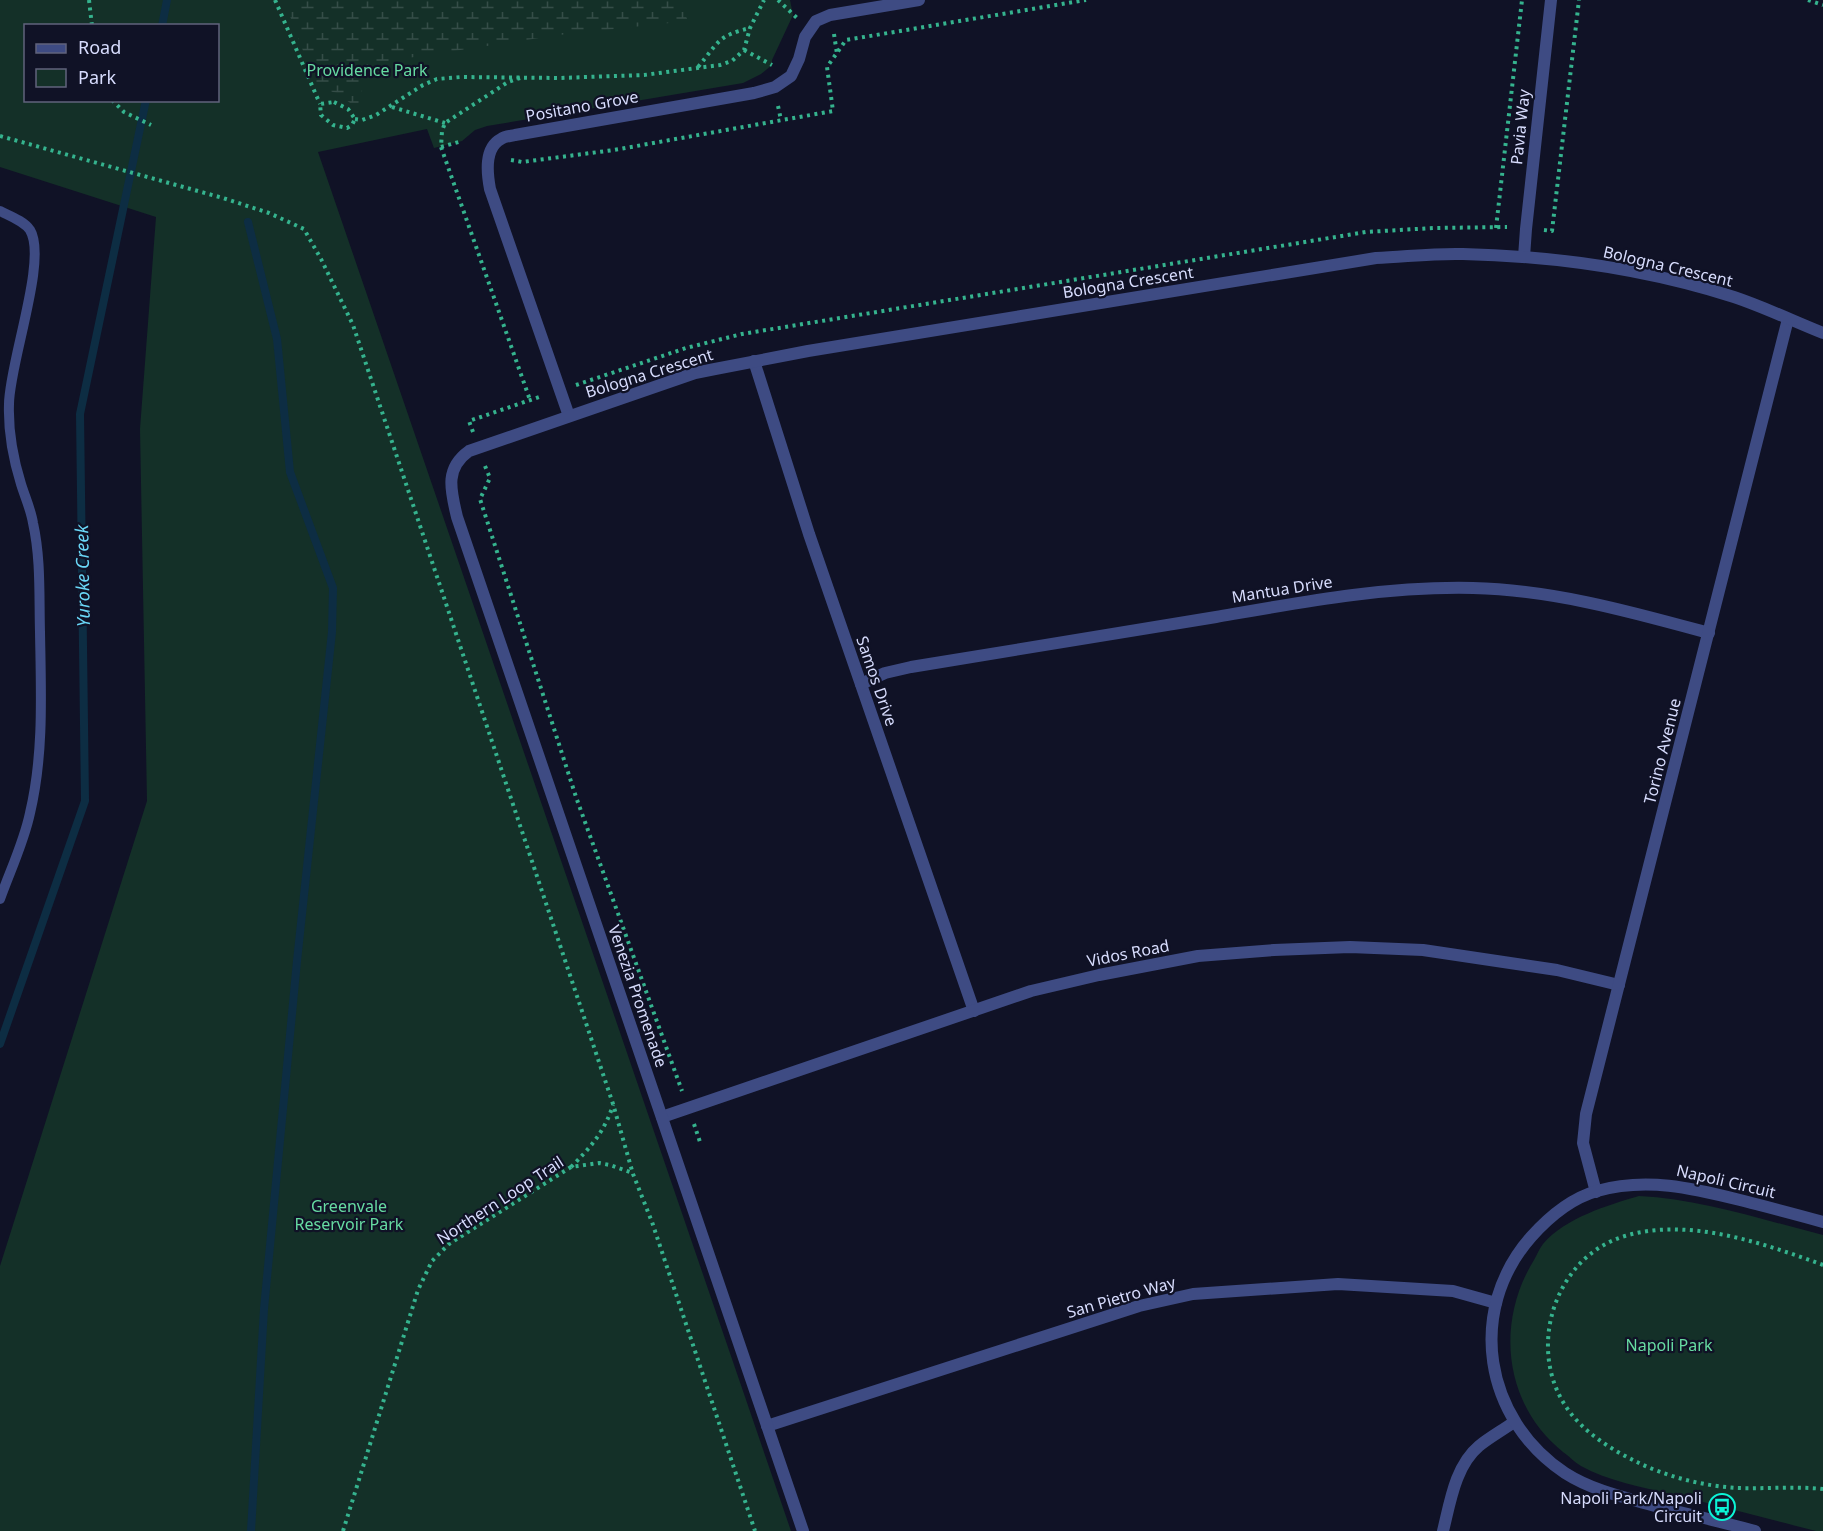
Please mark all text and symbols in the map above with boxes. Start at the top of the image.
legend [24,24,219,102]
text: Road [78,35,121,59]
park label: Providence Park [306,59,428,81]
text: Park [78,65,116,89]
street label: Positano Grove [524,85,640,127]
street label: Pavia Way [1505,87,1535,166]
street label: Bologna Crescent [1601,240,1735,292]
street label: Bologna Crescent [1061,261,1195,303]
street label: Bologna Crescent [583,343,716,403]
water label: Yuroke Creek [69,523,95,627]
street label: Mantua Drive [1230,570,1334,608]
street label: Samos Drive [851,633,903,729]
street label: Torino Avenue [1638,696,1686,806]
street label: Venezia Promenade [603,922,673,1070]
street label: Vidos Road [1085,934,1171,972]
street label: Northern Loop Trail [432,1151,568,1249]
street label: Napoli Circuit [1674,1159,1778,1203]
park label: Greenvale Reservoir Park [295,1195,404,1235]
street label: San Pietro Way [1064,1271,1179,1323]
park label: Napoli Park [1626,1334,1713,1356]
place label: Napoli Park/Napoli Circuit [1560,1487,1702,1527]
bus stop icon: Napoli Park/Napoli Circuit [1707,1492,1737,1522]

